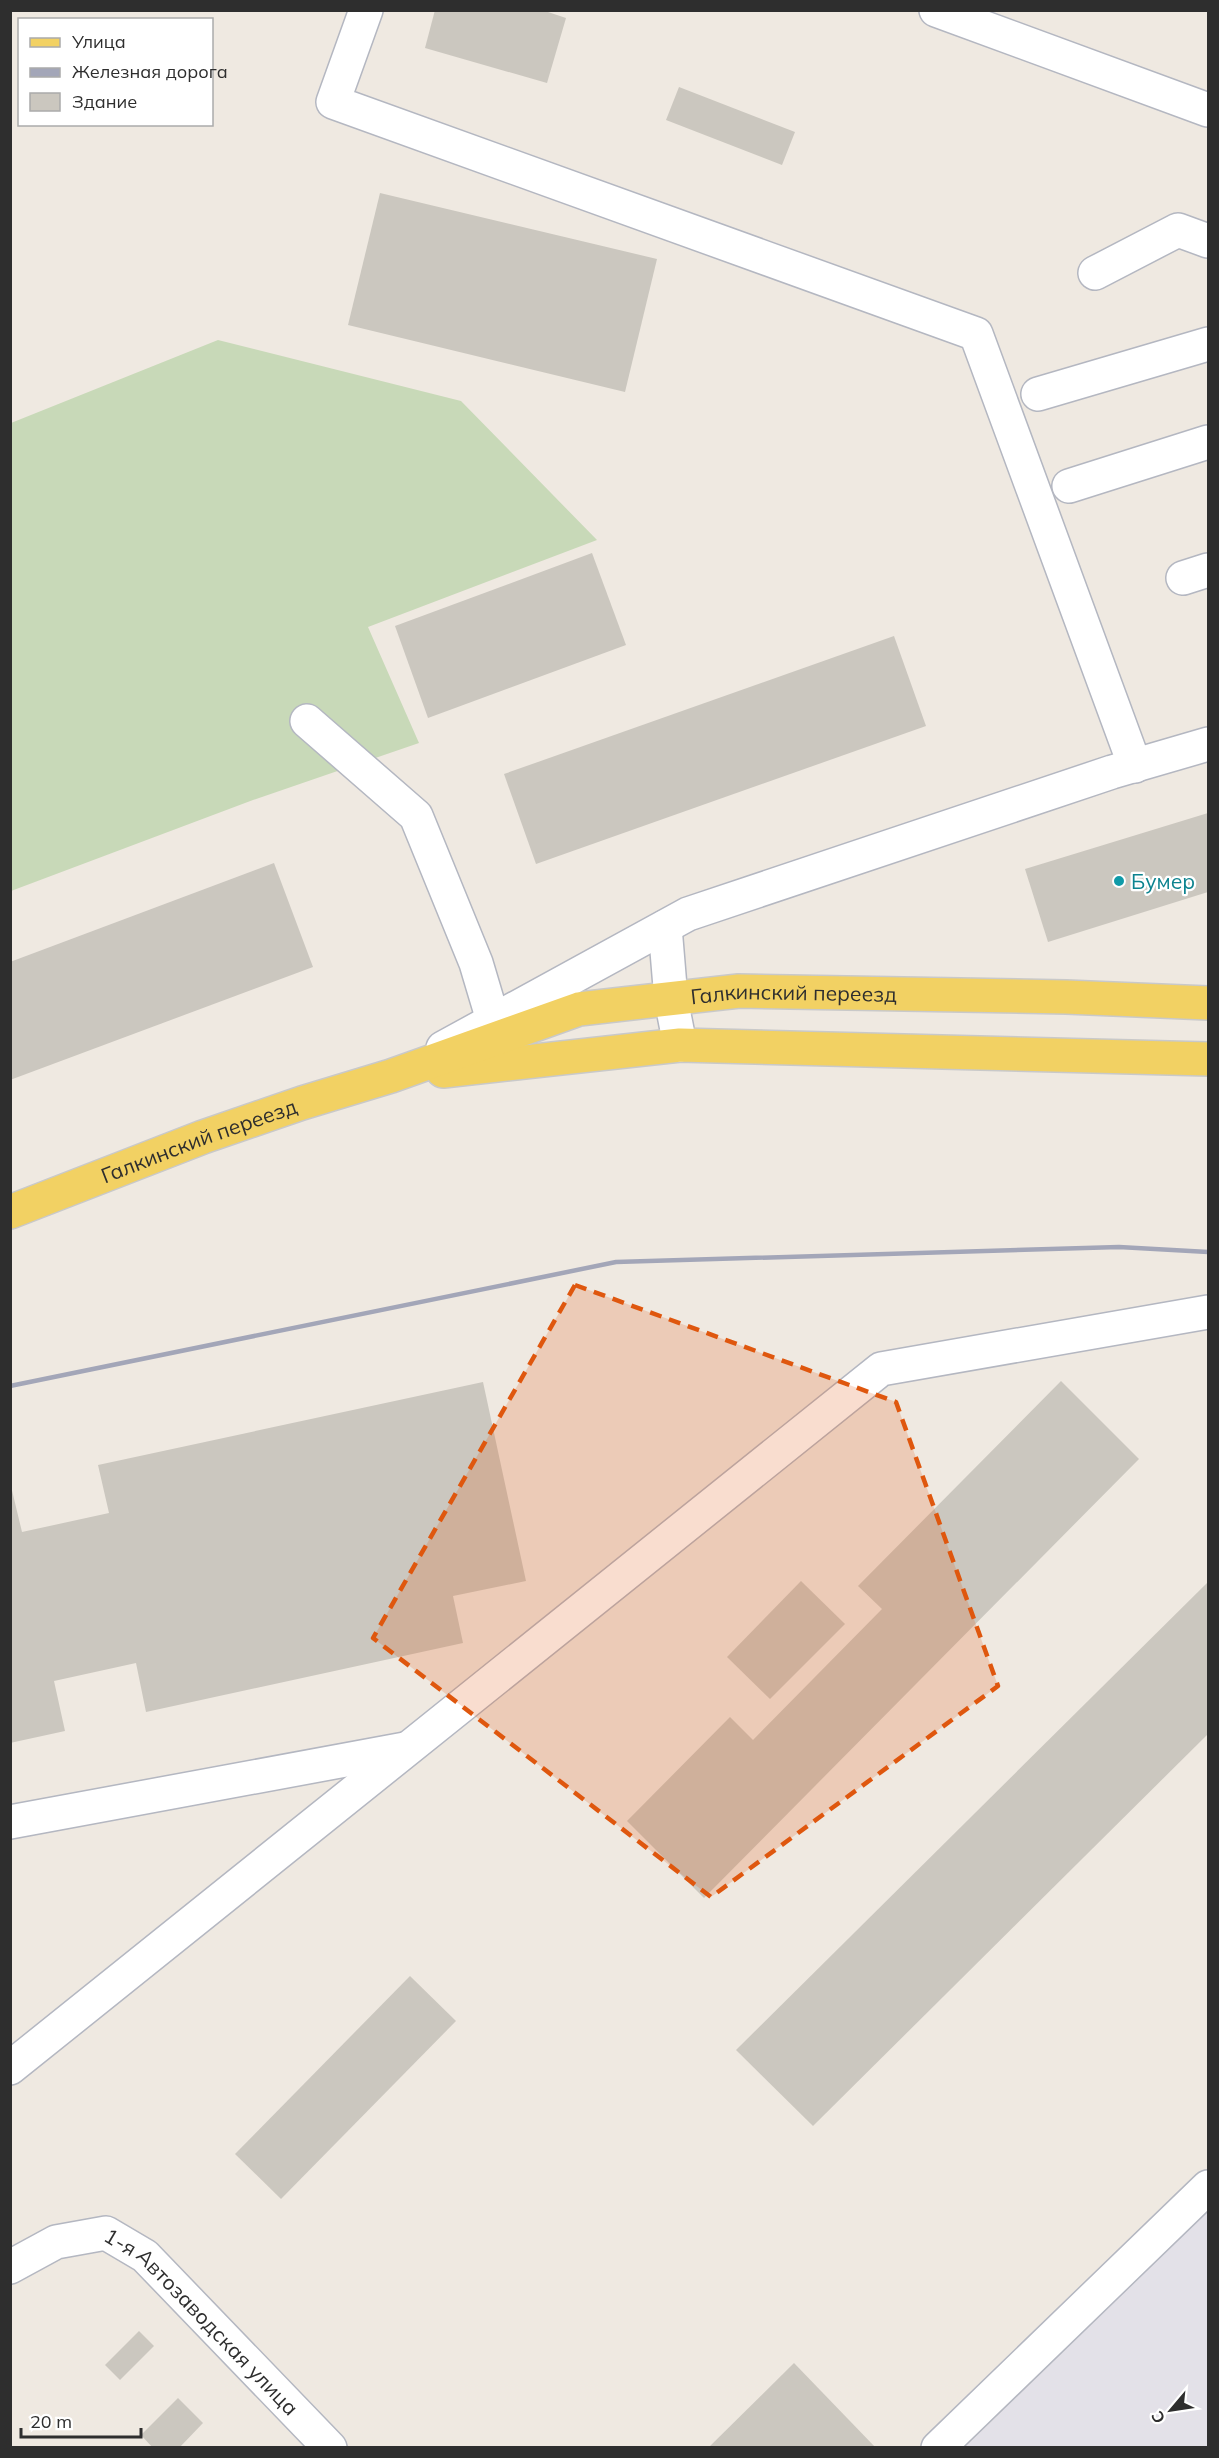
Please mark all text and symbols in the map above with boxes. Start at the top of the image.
legend [18,18,213,126]
text: Улица [71,30,126,53]
text: Железная дорога [72,60,228,83]
text: Здание [72,90,137,113]
place label: Бумер [1131,868,1195,894]
marker: Бумер [1112,874,1126,888]
street label: Галкинский переезд [689,978,897,1009]
street label: Галкинский переезд [97,1093,300,1188]
street label: 1-я Автозаводская улица [100,2222,304,2421]
north arrow [1141,2380,1201,2440]
scale bar [21,2401,141,2439]
text: С [1146,2408,1169,2427]
text: 20 m [30,2410,72,2433]

